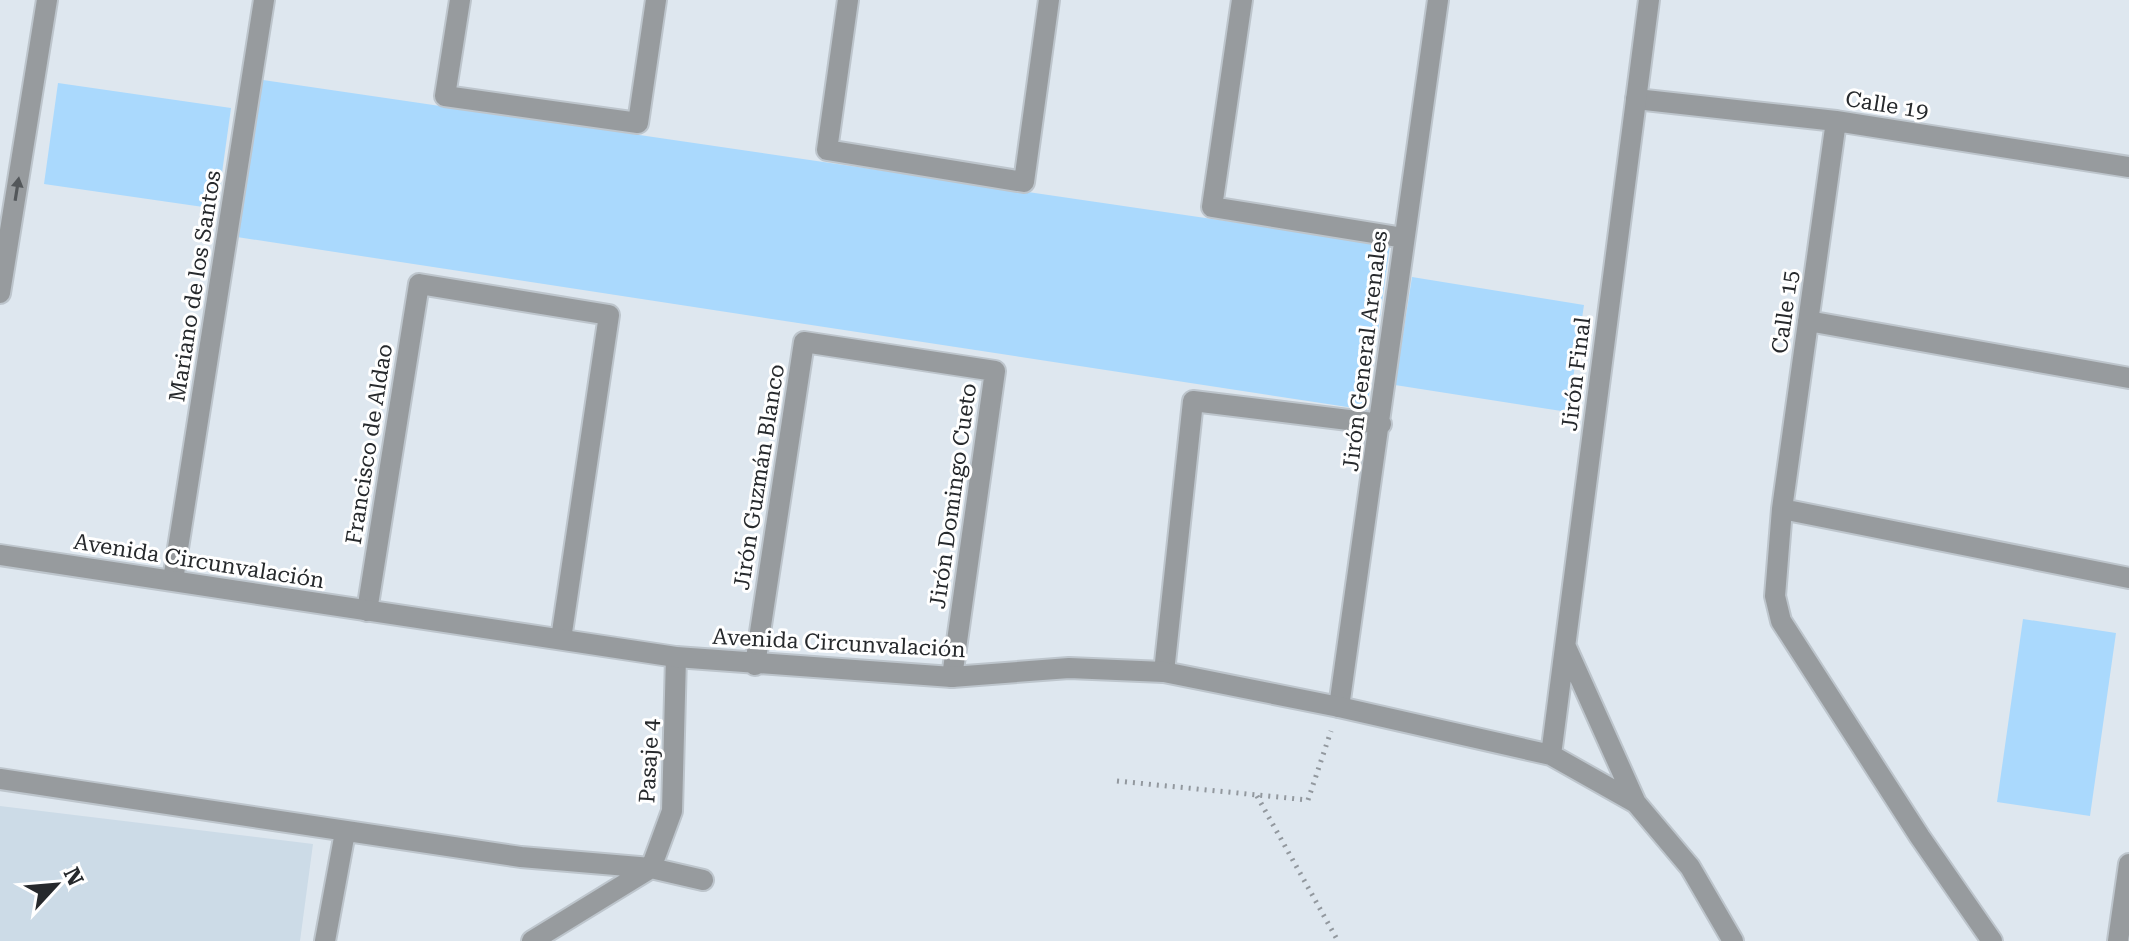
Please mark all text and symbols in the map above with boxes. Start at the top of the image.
street label: Calle 19 [1844,86,1930,124]
street label: Mariano de los Santos [164,169,226,403]
one-way arrow [11,176,24,201]
street label: Jirón General Arenales [1338,229,1392,473]
street label: Calle 15 [1767,269,1803,355]
street label: Jirón Final [1557,315,1595,432]
street label: Francisco de Aldao [341,342,397,546]
street label: Jirón Guzmán Blanco [729,362,789,592]
street label: Jirón Domingo Cueto [925,382,981,610]
street label: Avenida Circunvalación [72,529,326,593]
street label: Avenida Circunvalación [712,624,966,662]
street label: Pasaje 4 [634,718,664,804]
north arrow [16,845,96,925]
text: N [59,863,88,890]

